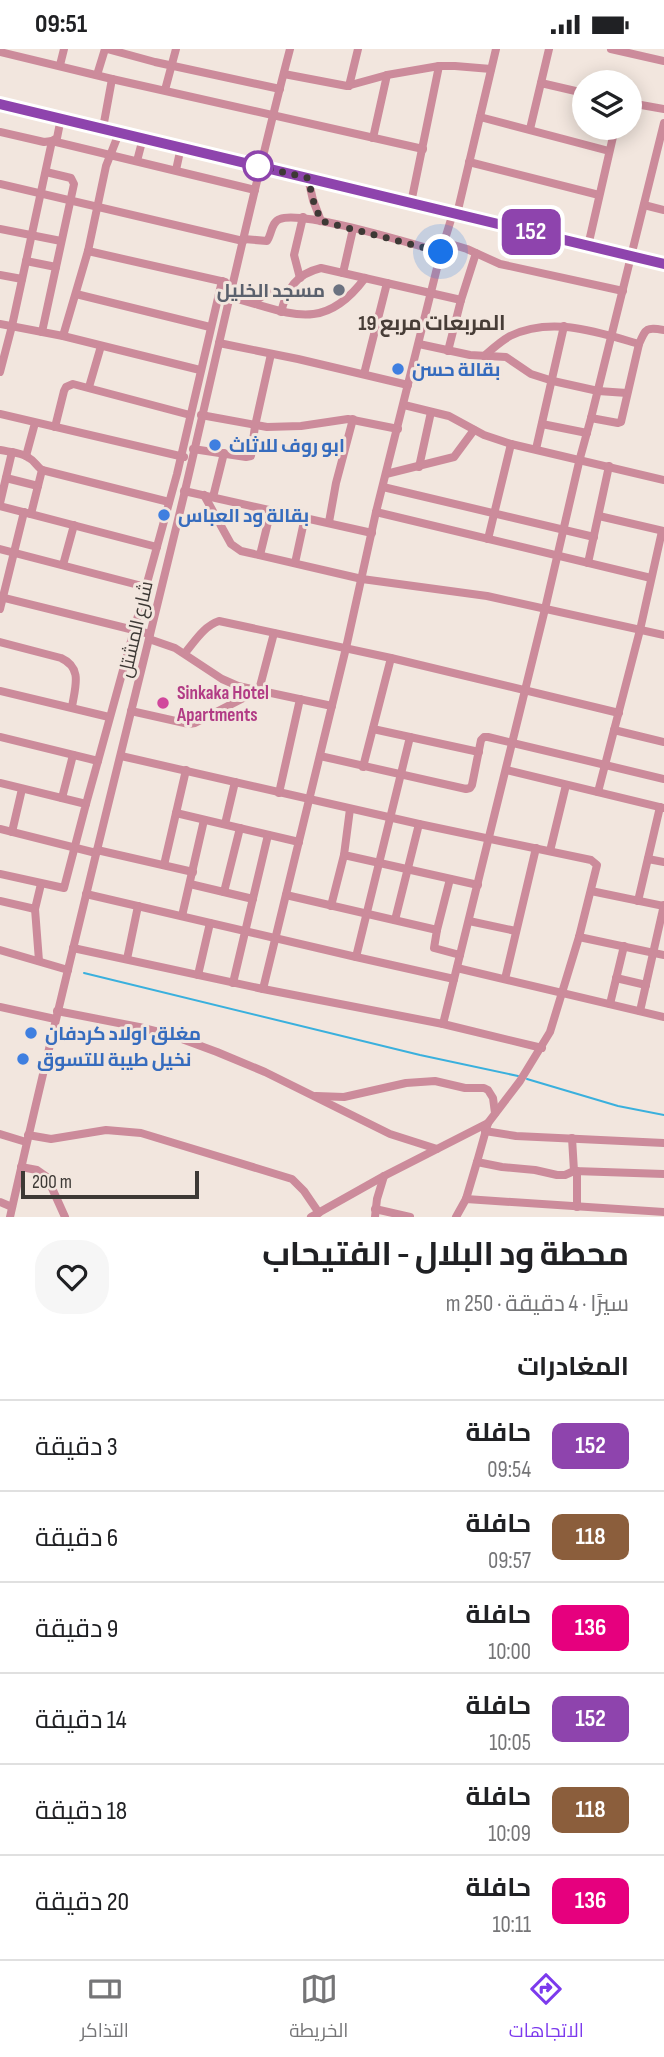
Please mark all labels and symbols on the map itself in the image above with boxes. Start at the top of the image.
unlabelled marker [243,151,273,181]
line badge: 152 [491,209,571,255]
your location [423,234,458,269]
place label: مسجد الخليل [217,280,325,303]
marker: مسجد الخليل [331,282,347,298]
district label: المربعات مربع 19 [358,311,506,337]
place label: بقالة حسن [412,359,500,382]
marker: بقالة حسن [390,361,406,377]
place label: ابو روف للاثاث [229,435,345,458]
marker: ابو روف للاثاث [207,437,223,453]
place label: بقالة ود العباس [178,505,309,528]
marker: بقالة ود العباس [156,507,172,523]
street label: شارع المشتل [114,579,160,680]
place label: Sinkaka Hotel Apartments [176,682,269,727]
marker: Sinkaka Hotel Apartments [155,695,171,711]
place label: مغلق اولاد كردفان [45,1023,201,1046]
marker: مغلق اولاد كردفان [23,1025,39,1041]
place label: نخيل طيبة للتسوق [37,1049,191,1072]
marker: نخيل طيبة للتسوق [15,1051,31,1067]
scale bar [21,1168,200,1200]

